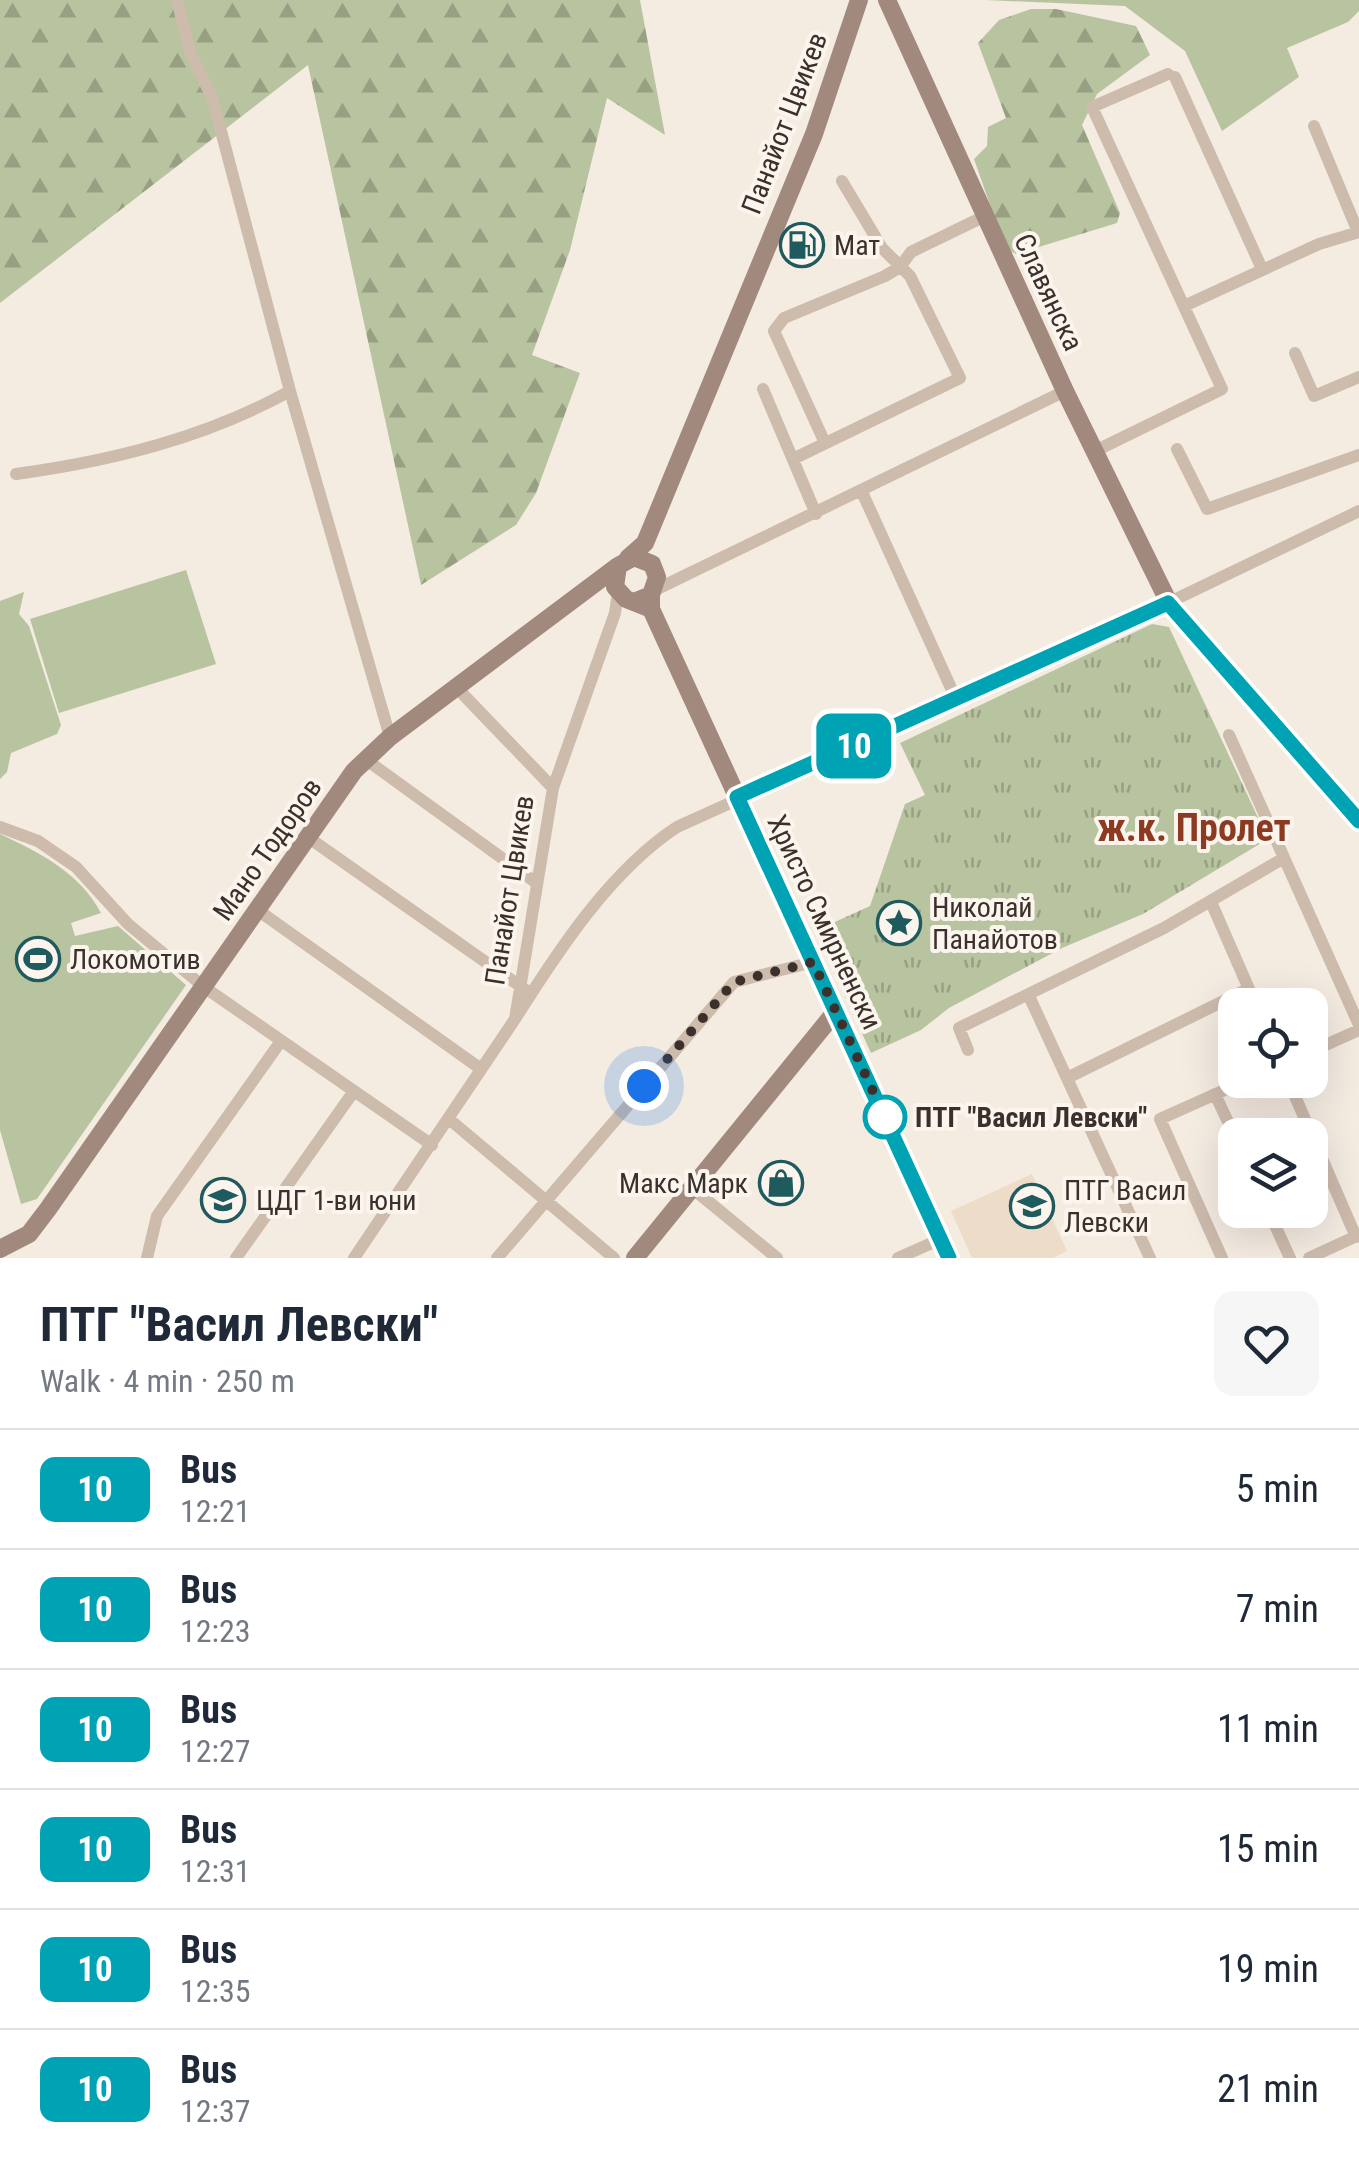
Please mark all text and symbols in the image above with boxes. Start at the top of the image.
street label: Панайот Цвикев [735,28,834,218]
fuel station icon: Мат [779,222,825,268]
street label: Славянска [1007,228,1090,356]
place label: Мат [834,229,880,262]
line badge: 10 [809,714,899,778]
text: 10 [836,726,872,767]
street label: Мано Тодоров [206,772,329,927]
street label: Панайот Цвикев [478,793,541,987]
district label: ж.к. Пролет [1097,806,1291,850]
street label: Христо Смирненски [760,810,889,1035]
place label: Николай Панайотов [932,891,1058,956]
place icon: Николай Панайотов [876,900,922,946]
sports icon: Локомотив [15,936,61,982]
place label: Локомотив [70,943,201,976]
map controls [1218,988,1328,1228]
button: locate [1218,988,1328,1098]
your location [619,1061,669,1111]
marker: ПТГ "Васил Левски" [864,1096,906,1138]
place label: ПТГ "Васил Левски" [915,1101,1147,1134]
button: layers [1218,1118,1328,1228]
shop icon: Макс Марк [758,1160,804,1206]
place label: Макс Марк [619,1167,748,1200]
place label: ПТГ Васил Левски [1064,1174,1186,1239]
school or university icon: ЦДГ 1-ви юни [200,1177,246,1223]
school or university icon: ПТГ Васил Левски [1009,1183,1055,1229]
place label: ЦДГ 1-ви юни [256,1184,417,1217]
button: heart [1214,1291,1319,1396]
text: ПТГ "Васил Левски" [40,1296,438,1353]
text: Walk · 4 min · 250 m [40,1362,295,1400]
text: Bus [180,1448,237,1492]
text: 5 min [1236,1467,1319,1511]
text: 10 [77,1469,113,1510]
text: 12:21 [180,1492,251,1530]
text: Bus [180,1568,237,1612]
text: 7 min [1236,1587,1319,1631]
text: 10 [77,1589,113,1630]
text: 12:23 [180,1612,251,1650]
text: Bus [180,1688,237,1732]
text: 11 min [1217,1707,1319,1751]
text: 10 [77,1709,113,1750]
text: 12:27 [180,1732,251,1770]
text: Bus [180,1808,237,1852]
text: 15 min [1217,1827,1319,1871]
text: 10 [77,1829,113,1870]
text: 12:31 [180,1852,251,1890]
text: Bus [180,1928,237,1972]
text: 19 min [1217,1947,1319,1991]
text: 10 [77,1949,113,1990]
text: 12:35 [180,1972,251,2010]
text: Bus [180,2048,237,2092]
text: 21 min [1217,2067,1319,2111]
text: 10 [77,2069,113,2110]
text: 12:37 [180,2092,251,2130]

